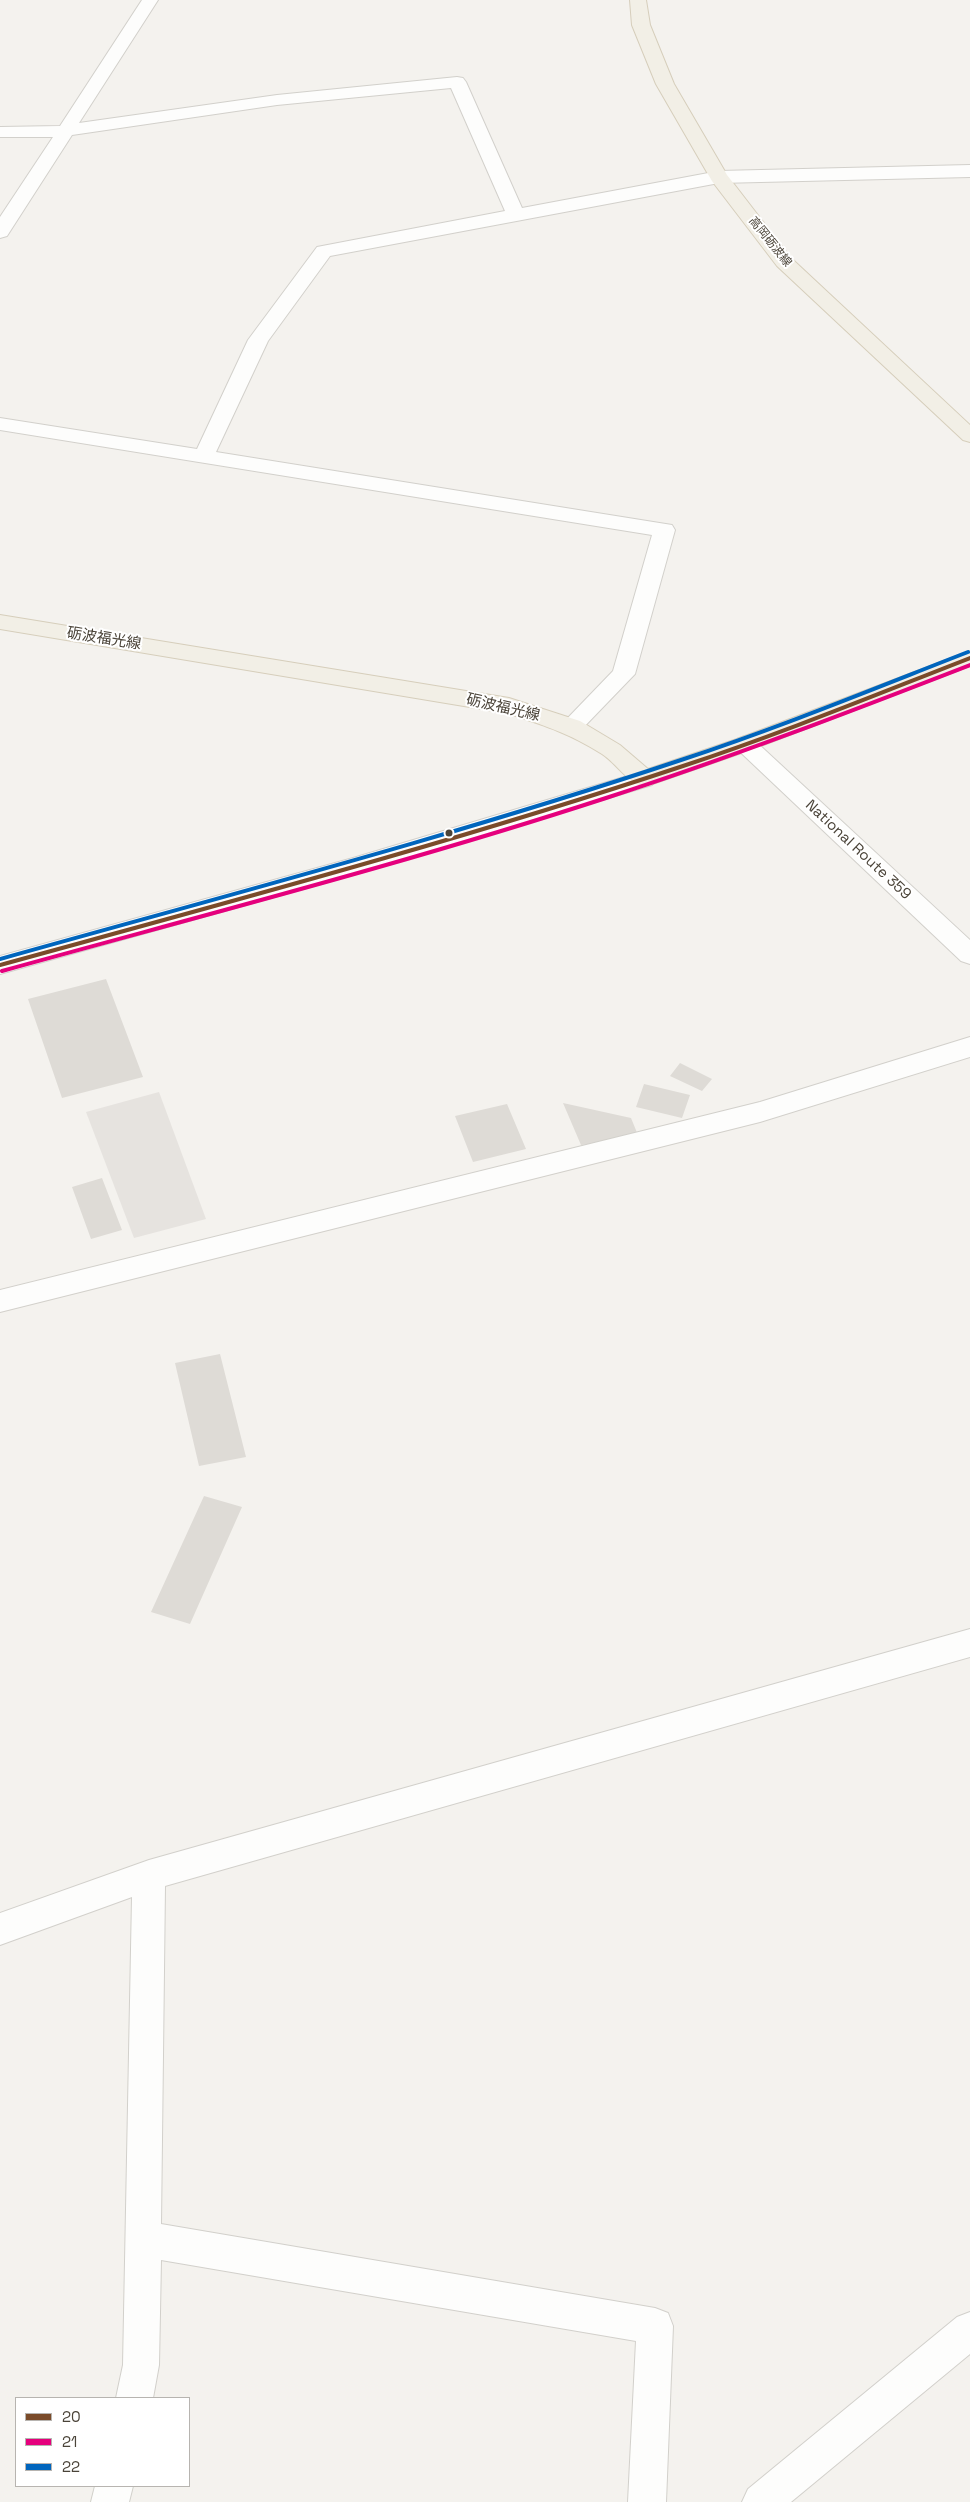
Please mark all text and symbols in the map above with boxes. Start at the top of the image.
street label: 高岡砺波線 [746,214,794,270]
street label: 砺波福光線 [66,624,142,654]
street label: 砺波福光線 [464,691,542,725]
street label: National Route 359 [801,796,915,904]
unlabelled marker [444,828,454,838]
legend [15,2397,190,2487]
text: 20 [62,2407,81,2426]
text: 21 [62,2432,77,2451]
text: 22 [62,2457,80,2476]

